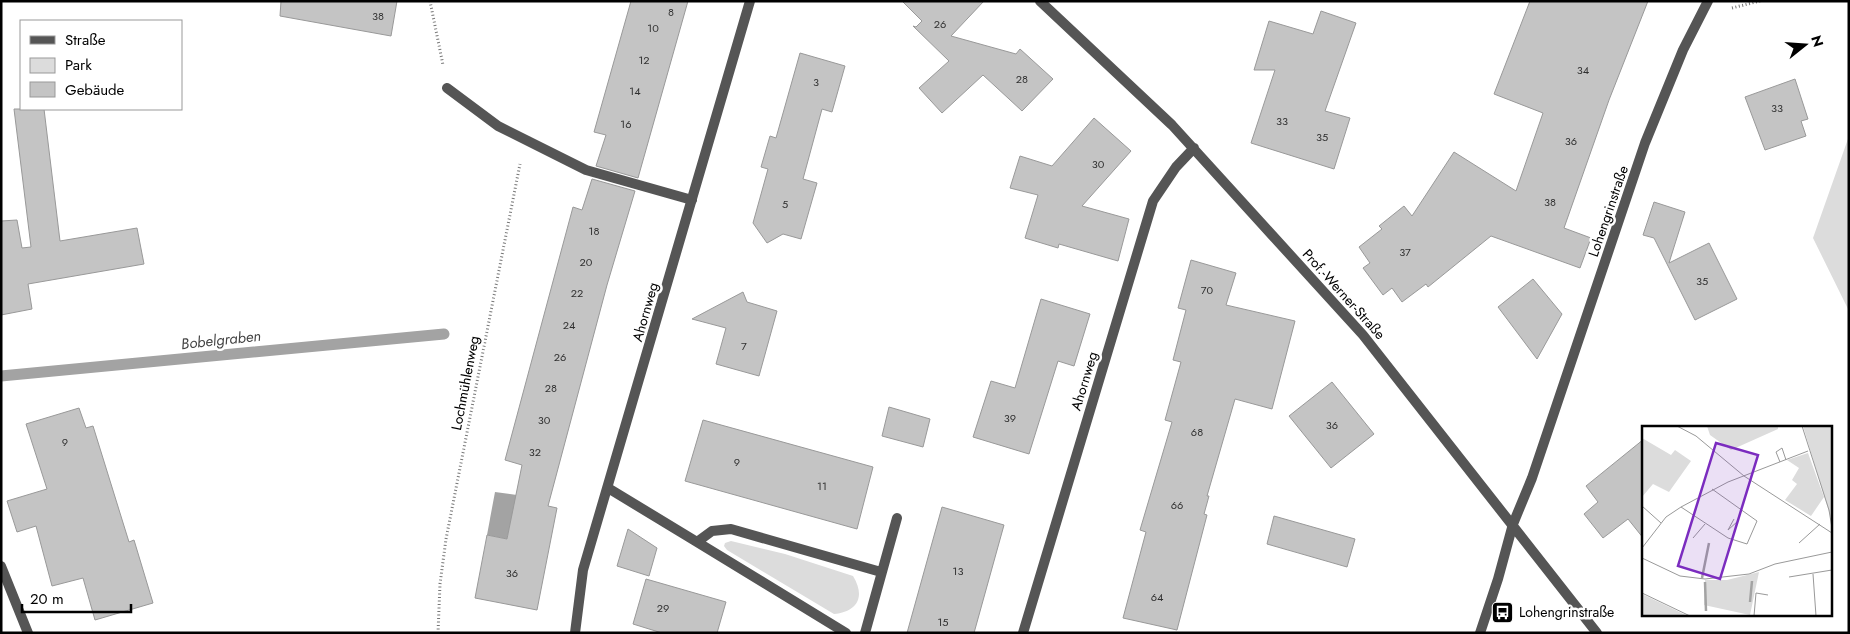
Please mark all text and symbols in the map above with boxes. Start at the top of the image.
house number: 8 [668,4,674,20]
house number: 38 [372,8,384,24]
house number: 26 [934,16,946,32]
legend [20,20,182,110]
house number: 10 [647,20,659,36]
north arrow [1780,20,1830,70]
text: Straße [65,29,106,51]
text: N [1806,33,1829,49]
house number: 12 [638,52,650,68]
text: Park [65,54,92,76]
house number: 34 [1577,62,1590,78]
house number: 28 [1016,71,1028,87]
house number: 3 [813,74,819,90]
text: Gebäude [65,79,125,101]
house number: 14 [629,83,641,99]
house number: 33 [1771,100,1783,116]
house number: 33 [1276,113,1288,129]
house number: 16 [620,116,632,132]
house number: 35 [1316,129,1328,145]
house number: 36 [1565,133,1577,149]
house number: 30 [1092,156,1105,172]
street label: Lohengrinstraße [1583,163,1633,259]
house number: 38 [1544,194,1556,210]
house number: 5 [782,196,788,212]
house number: 18 [589,223,599,239]
street label: Prof.-Werner-Straße [1298,244,1390,344]
house number: 37 [1399,244,1411,260]
house number: 20 [580,254,593,270]
house number: 35 [1696,273,1708,289]
street label: Ahornweg [627,280,663,344]
house number: 70 [1201,282,1214,298]
house number: 22 [571,285,583,301]
house number: 24 [563,317,576,333]
water label: Bobelgraben [180,325,262,355]
street label: Lochmühlenweg [446,334,484,432]
house number: 7 [741,338,747,354]
house number: 26 [554,349,566,365]
street label: Ahornweg [1066,349,1102,413]
house number: 28 [545,380,557,396]
house number: 39 [1004,410,1016,426]
house number: 30 [538,412,551,428]
house number: 36 [1326,417,1338,433]
house number: 68 [1191,424,1203,440]
inset map [1642,426,1832,616]
house number: 9 [62,434,68,450]
house number: 32 [529,444,541,460]
house number: 9 [734,454,740,470]
house number: 11 [817,478,827,494]
house number: 66 [1171,497,1183,513]
house number: 13 [953,563,963,579]
house number: 36 [506,565,518,581]
scale bar [22,582,131,614]
text: 20 m [30,588,64,610]
house number: 64 [1151,589,1164,605]
house number: 29 [657,600,669,616]
bus stop icon: Lohengrinstraße [1491,600,1515,624]
place label: Lohengrinstraße [1519,602,1614,622]
house number: 15 [937,614,949,630]

